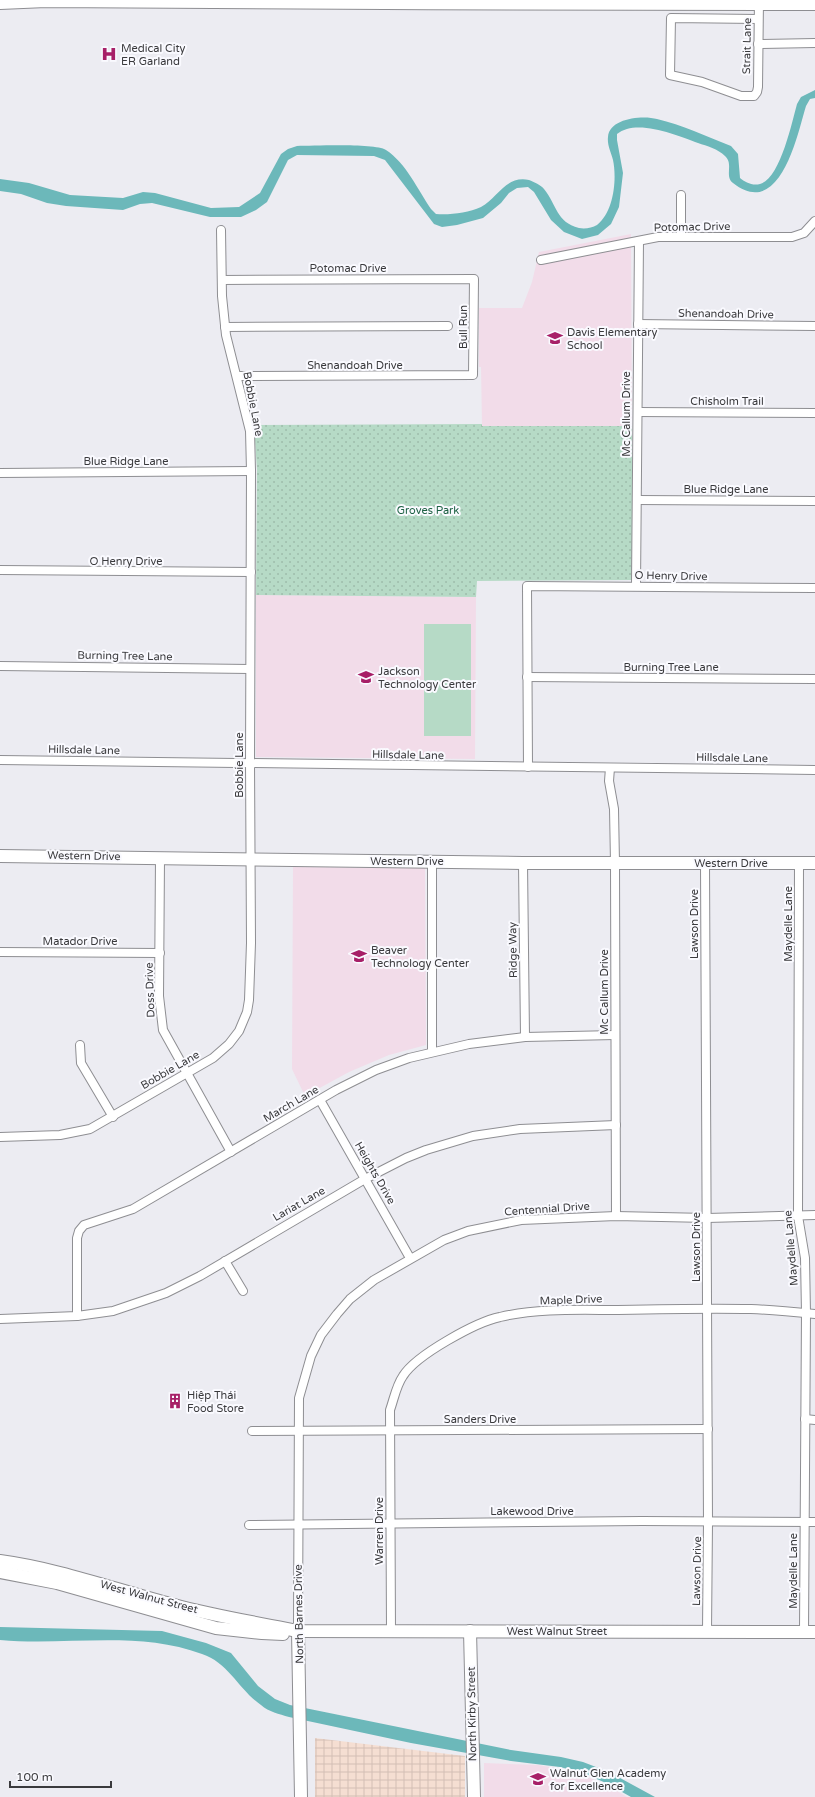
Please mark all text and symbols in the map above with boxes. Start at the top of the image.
street label: Strait Lane [740,18,754,74]
place label: Medical City ER Garland [121,42,186,68]
hospital icon: Medical City ER Garland [100,45,118,63]
street label: Potomac Drive [653,220,731,234]
street label: Potomac Drive [310,262,386,275]
street label: Bull Run [457,305,470,349]
street label: Shenandoah Drive [678,307,774,321]
place label: Davis Elementary School [567,326,657,352]
school or university icon: Davis Elementary School [546,329,564,347]
street label: Shenandoah Drive [307,359,403,372]
street label: Bobbie Lane [240,371,266,437]
street label: Mc Callum Drive [620,371,633,457]
street label: Chisholm Trail [690,395,764,408]
street label: Blue Ridge Lane [83,455,169,468]
street label: Blue Ridge Lane [683,483,769,496]
park label: Groves Park [397,504,459,517]
street label: O Henry Drive [90,555,162,568]
street label: O Henry Drive [634,569,708,583]
street label: Burning Tree Lane [77,649,173,663]
street label: Burning Tree Lane [623,661,719,674]
place label: Jackson Technology Center [378,665,477,691]
school or university icon: Jackson Technology Center [357,668,375,686]
street label: Bobbie Lane [233,732,246,798]
street label: Hillsdale Lane [48,743,120,757]
street label: Hillsdale Lane [372,748,444,762]
street label: Hillsdale Lane [696,751,768,765]
street label: Western Drive [47,849,121,863]
street label: Western Drive [370,855,444,868]
street label: Western Drive [694,857,768,870]
street label: Maydelle Lane [782,886,795,962]
street label: Lawson Drive [688,889,701,959]
street label: Ridge Way [506,922,520,978]
street label: Matador Drive [43,935,117,948]
place label: Beaver Technology Center [371,944,470,970]
school or university icon: Beaver Technology Center [350,947,368,965]
street label: Mc Callum Drive [598,949,611,1035]
street label: Doss Drive [143,962,157,1018]
street label: Bobbie Lane [138,1048,202,1092]
street label: March Lane [261,1083,321,1125]
street label: Heights Drive [352,1139,398,1207]
street label: Lariat Lane [271,1184,327,1224]
street label: Centennial Drive [504,1200,590,1218]
street label: Maydelle Lane [781,1210,801,1286]
street label: Lawson Drive [690,1212,703,1282]
street label: Maple Drive [539,1292,603,1308]
place label: Hiệp Thái Food Store [187,1389,244,1415]
building icon: Hiệp Thái Food Store [166,1392,184,1410]
street label: Sanders Drive [444,1413,516,1426]
street label: Warren Drive [373,1497,386,1565]
street label: Lakewood Drive [490,1505,574,1518]
street label: Maydelle Lane [787,1533,800,1609]
street label: Lawson Drive [690,1536,704,1606]
street label: North Barnes Drive [292,1564,306,1664]
street label: West Walnut Street [99,1578,199,1616]
street label: West Walnut Street [507,1625,607,1638]
street label: North Kirby Street [465,1667,479,1761]
scale bar [10,1763,111,1789]
place label: Walnut Glen Academy for Excellence [550,1767,666,1793]
text: 100 m [16,1770,53,1784]
school or university icon: Walnut Glen Academy for Excellence [529,1770,547,1788]

